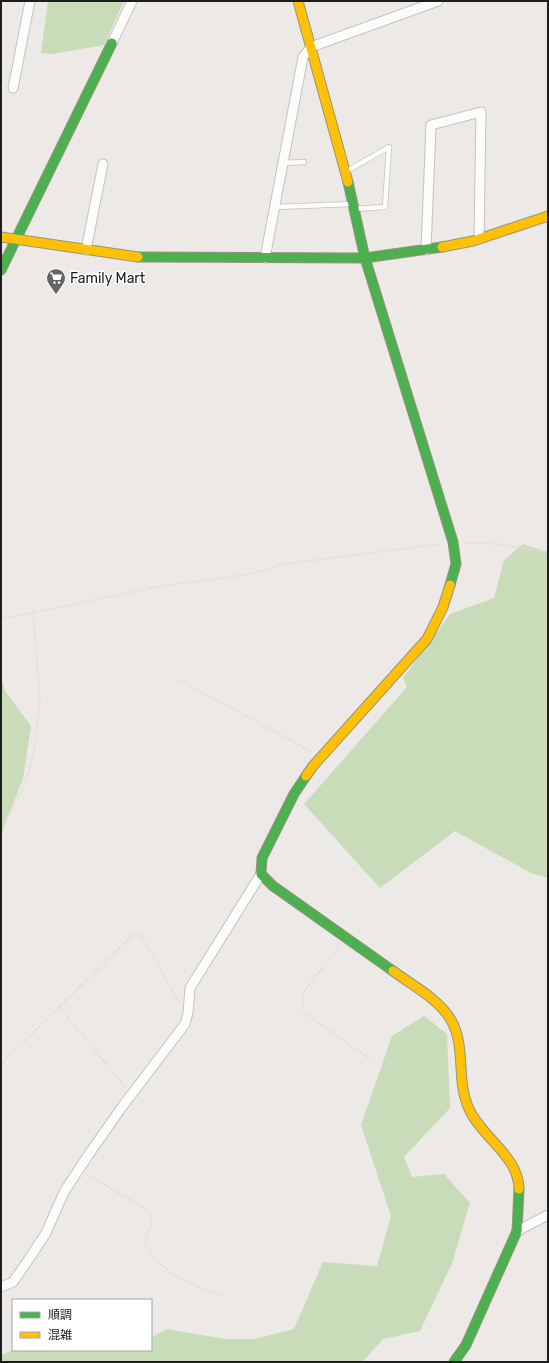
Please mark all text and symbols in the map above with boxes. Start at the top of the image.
supermarket icon: Family Mart [45,267,67,295]
place label: Family Mart [70,270,146,287]
legend [12,1299,152,1351]
text: 順調 [48,1308,72,1322]
text: 混雑 [48,1328,72,1342]

